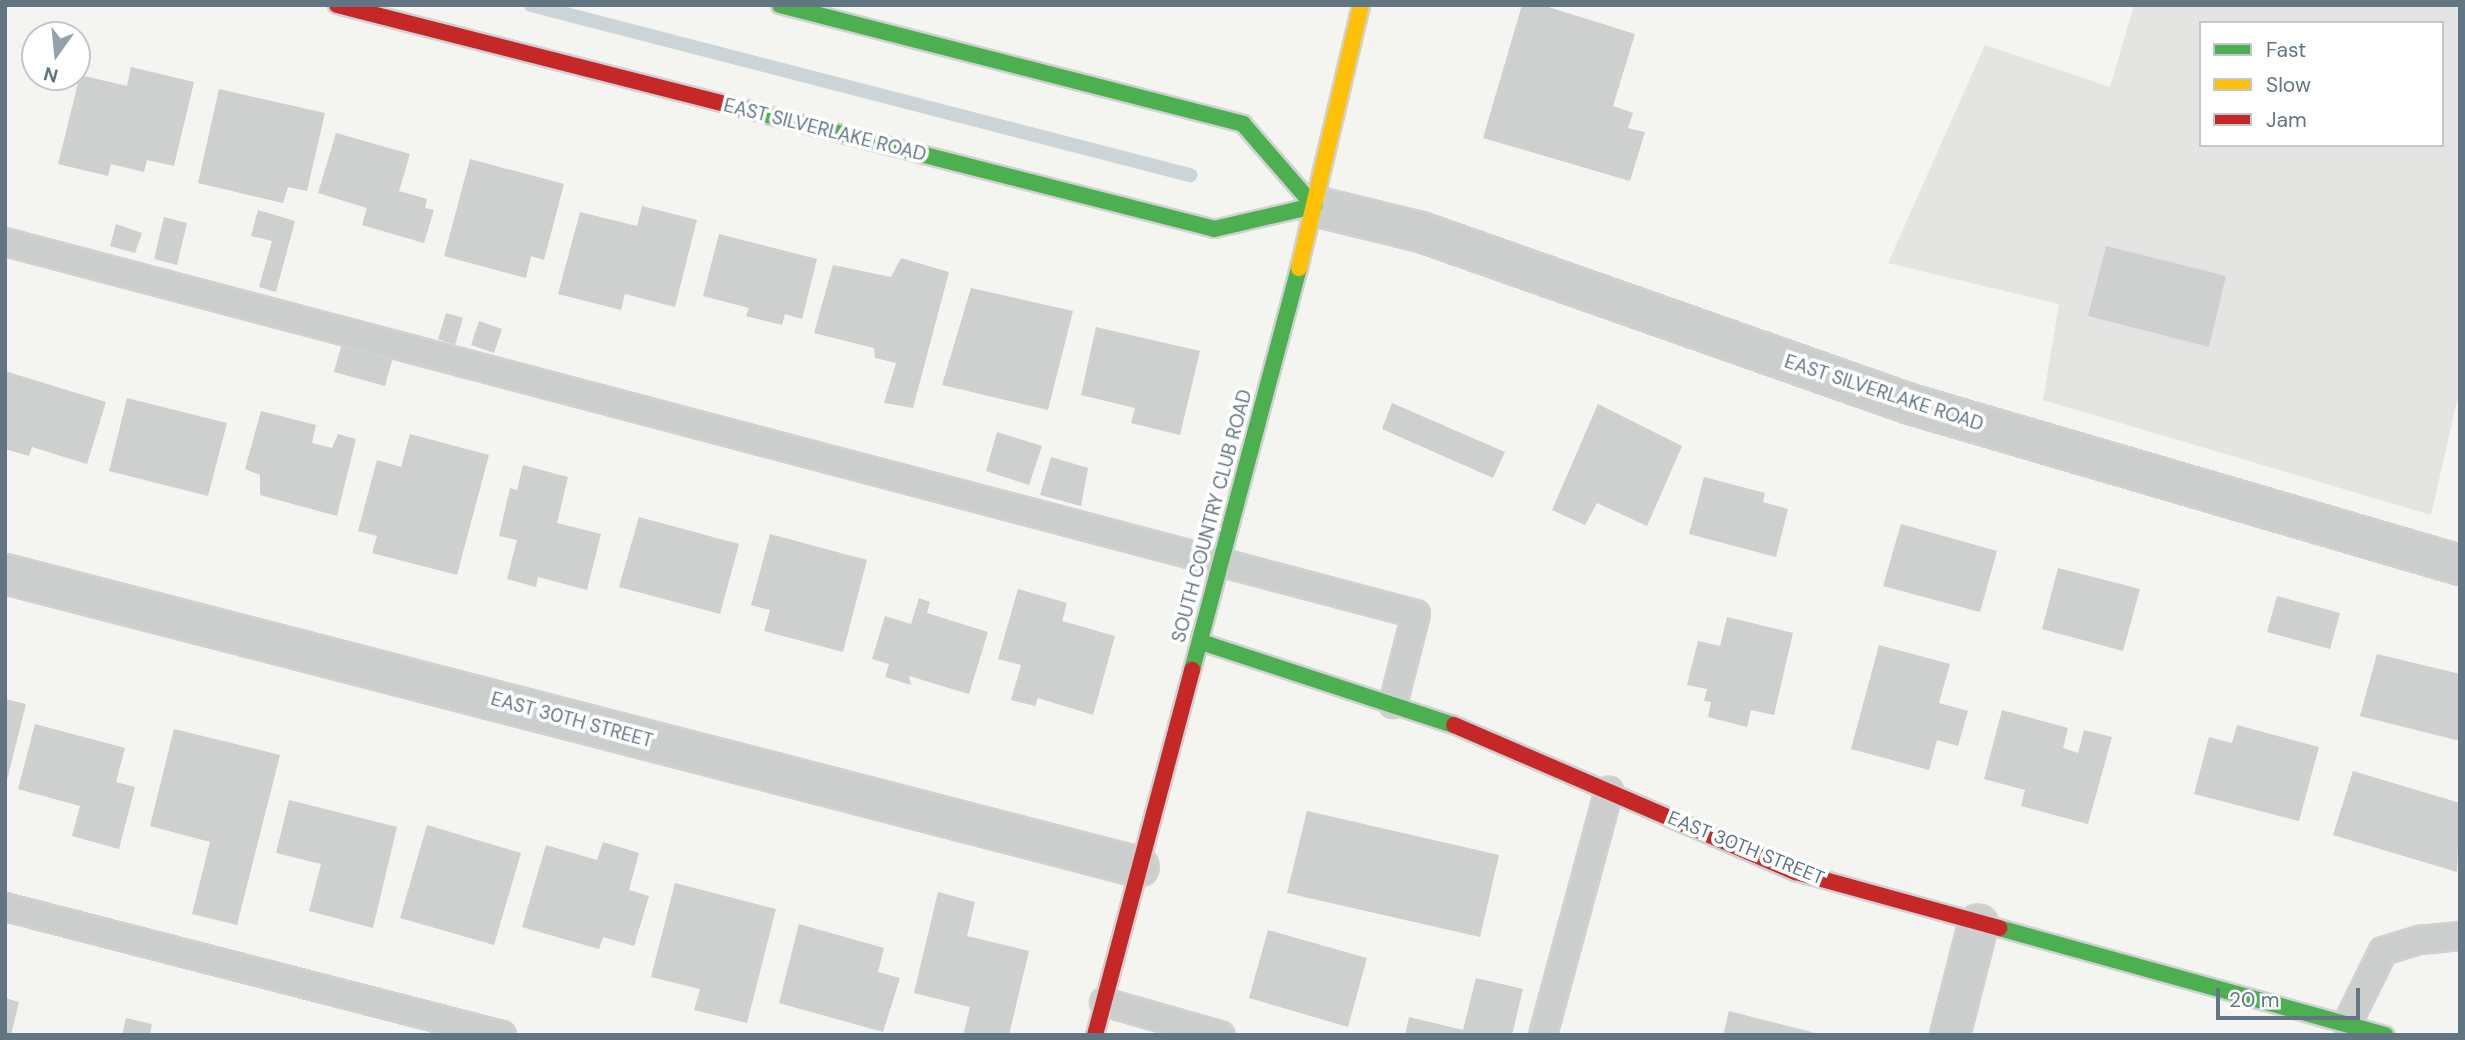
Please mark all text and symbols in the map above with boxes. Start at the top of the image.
north arrow [21,21,91,91]
legend [2199,21,2444,147]
text: Fast [2266,36,2306,64]
text: N [41,61,61,89]
text: Slow [2266,71,2311,99]
street label: EAST SILVERLAKE ROAD [721,94,929,166]
text: Jam [2266,106,2307,134]
street label: EAST SILVERLAKE ROAD [1782,350,1986,436]
street label: SOUTH COUNTRY CLUB ROAD [1167,387,1257,645]
street label: EAST 30TH STREET [489,687,655,753]
street label: EAST 30TH STREET [1664,806,1828,890]
scale bar [2220,974,2364,1018]
text: 20 m [2229,986,2280,1014]

